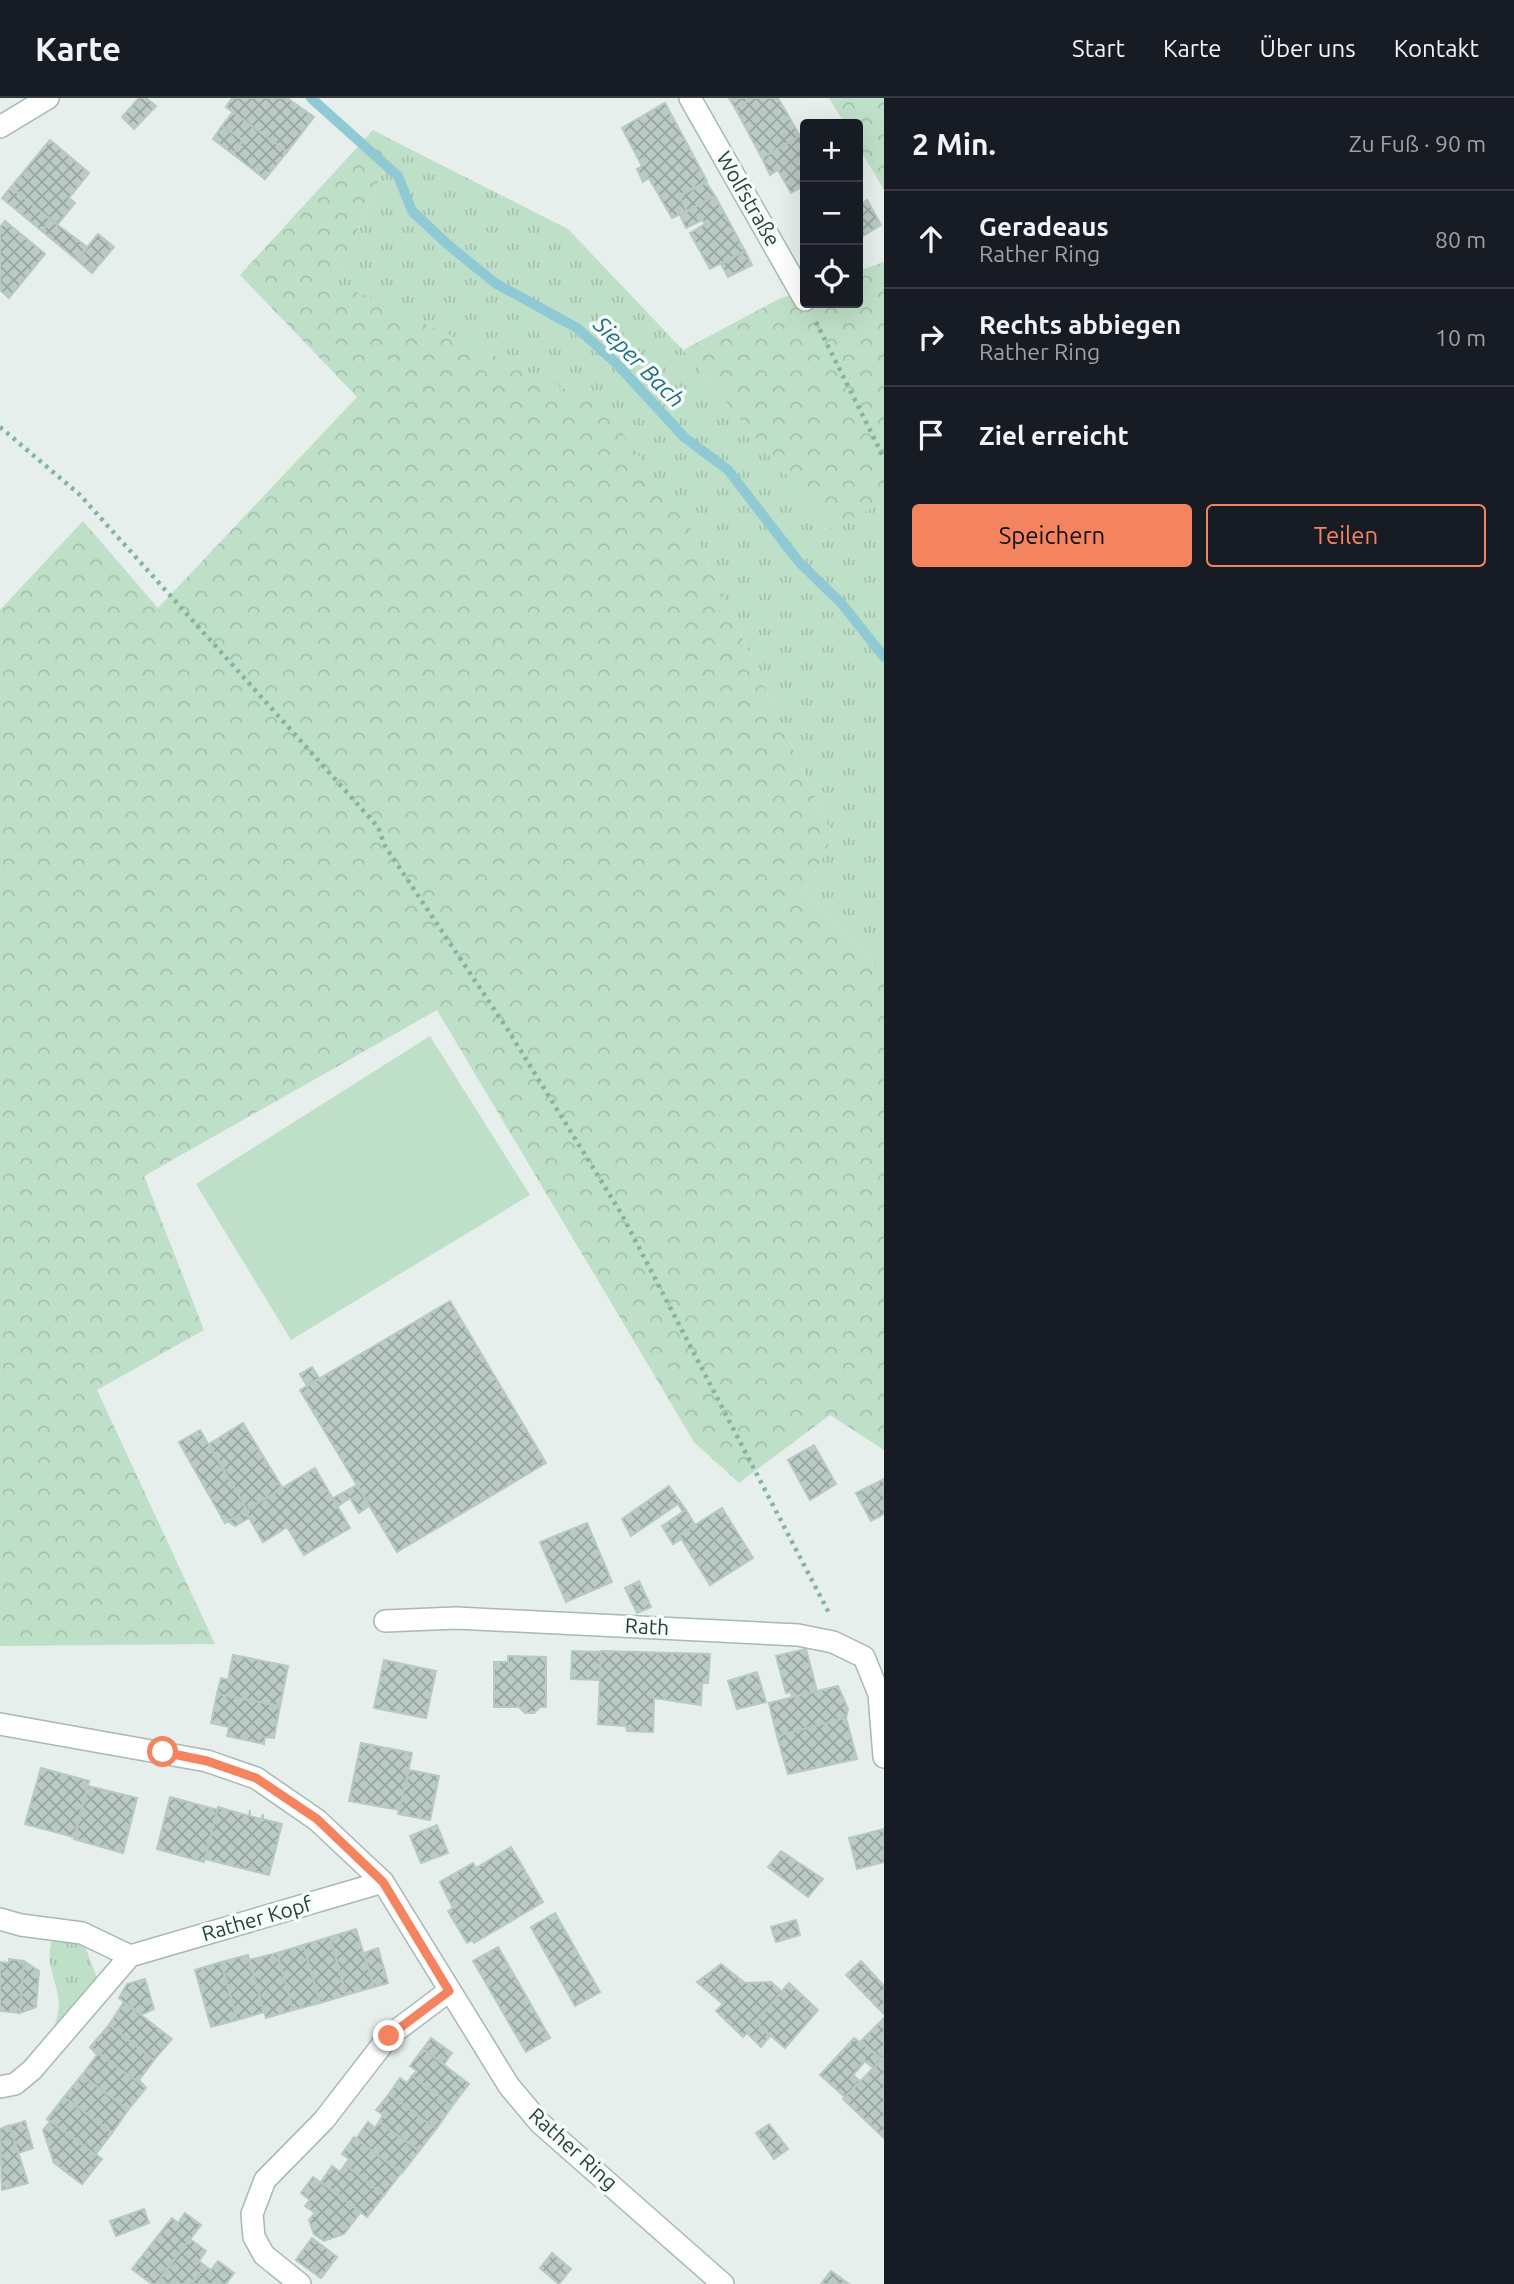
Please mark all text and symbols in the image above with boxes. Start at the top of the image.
text: Karte [35,30,121,67]
text: Start [1072,35,1125,62]
text: Karte [1163,35,1222,62]
text: Über uns [1260,35,1356,62]
text: Kontakt [1394,35,1479,62]
map controls [800,119,863,308]
button: + [800,119,863,182]
text: 2 Min. [912,127,996,161]
text: Zu Fuß · 90 m [1349,131,1486,156]
street label: Wolfstraße [712,147,786,250]
button: − [800,182,863,245]
text: Geradeaus [979,212,1109,241]
icon: ahead [912,220,950,258]
text: 80 m [1435,227,1486,252]
text: Rather Ring [979,241,1100,266]
button: locate [800,245,863,308]
text: Rechts abbiegen [979,310,1181,339]
water label: Sieper Bach [588,311,690,412]
icon: right [912,318,950,356]
text: 10 m [1435,325,1486,350]
text: Rather Ring [979,339,1100,364]
icon: arrive [912,416,950,454]
text: Ziel erreicht [979,421,1129,450]
button: Speichern [912,504,1192,567]
button: Teilen [1206,504,1486,567]
street label: Rath [624,1613,670,1639]
route start [147,1736,178,1767]
street label: Rather Kopf [199,1891,316,1945]
route end [373,2020,404,2051]
street label: Rather Ring [524,2102,623,2194]

